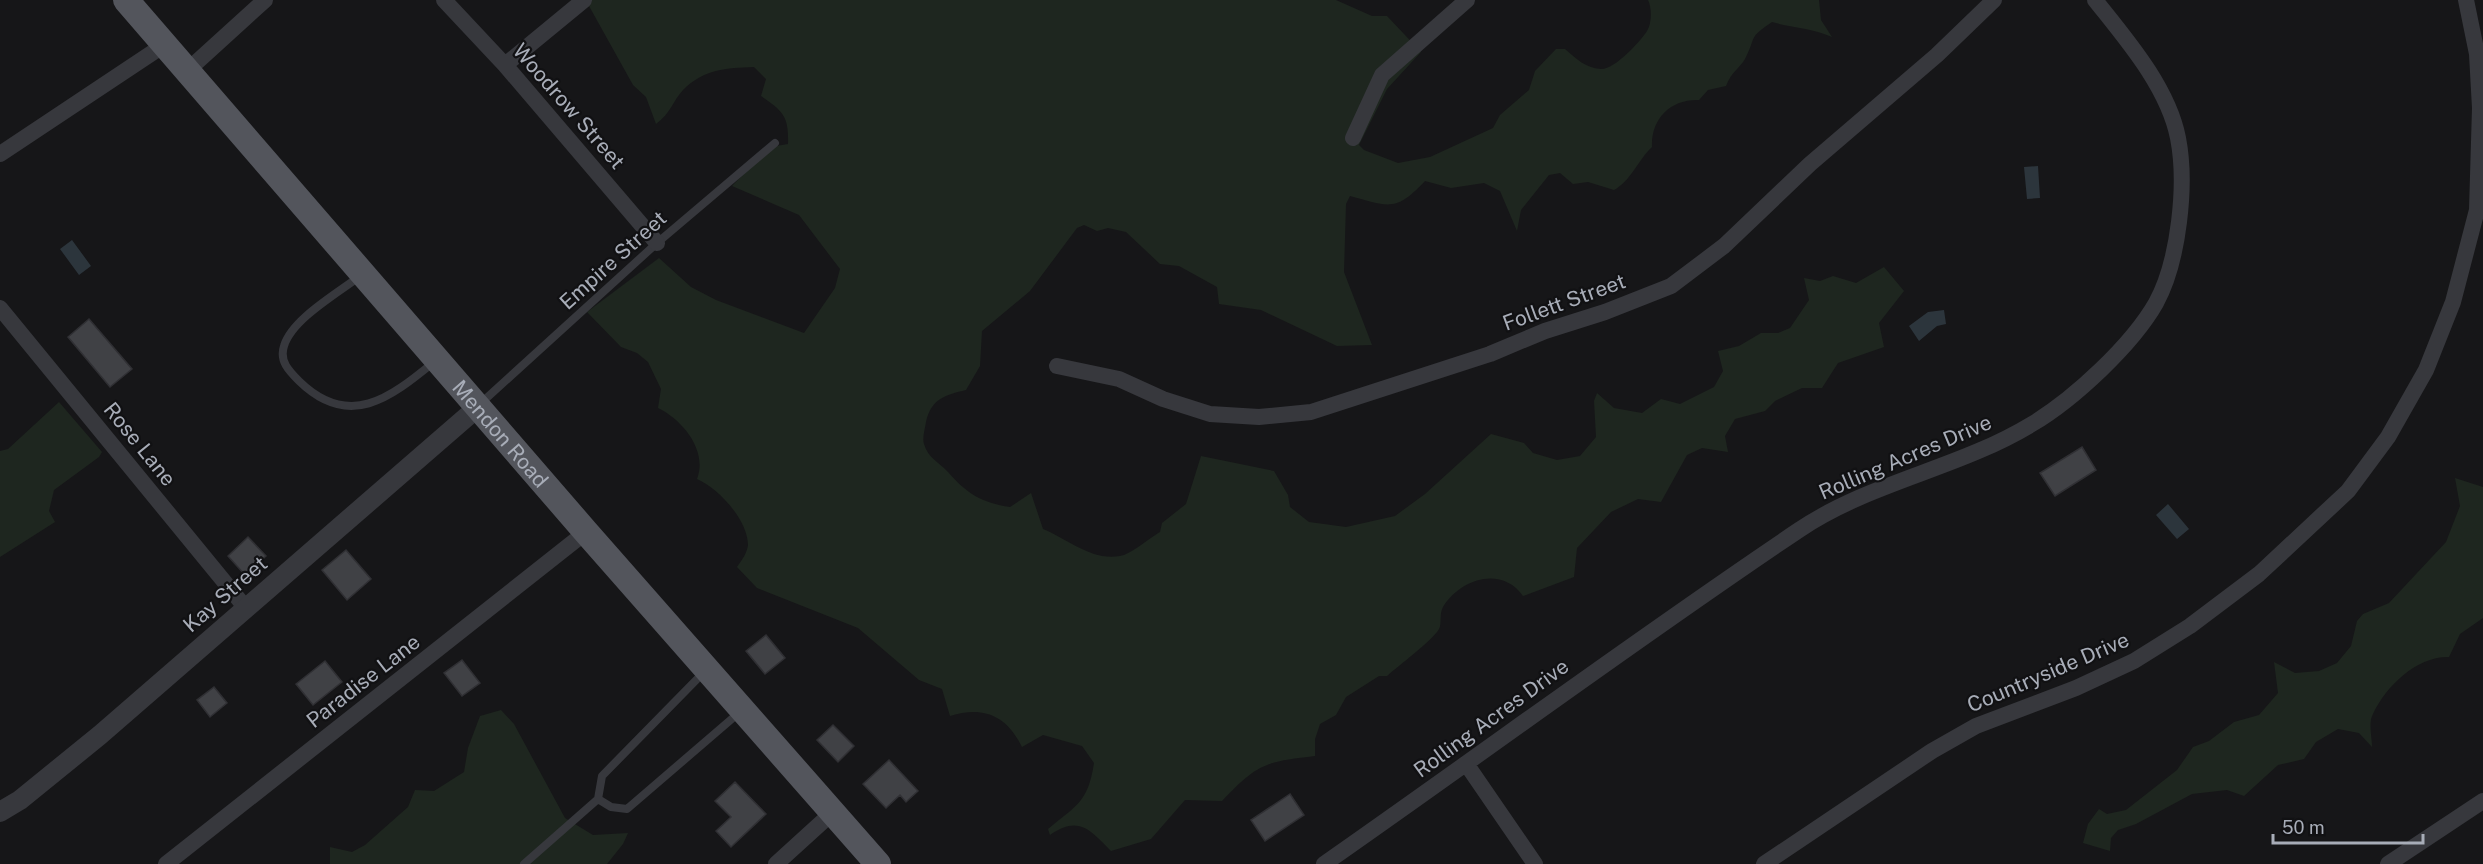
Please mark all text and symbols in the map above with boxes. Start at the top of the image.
street label: Woodrow Street [508,38,630,174]
street label: Empire Street [554,206,672,314]
street label: Follett Street [1499,268,1629,336]
street label: Mendon Road [448,375,554,492]
street label: Rose Lane [99,397,181,491]
street label: Rolling Acres Drive [1815,409,1995,505]
street label: Kay Street [178,551,272,637]
street label: Countryside Drive [1963,627,2133,717]
street label: Paradise Lane [301,629,425,733]
street label: Rolling Acres Drive [1409,653,1573,783]
scale bar [2273,807,2423,845]
text: 50 m [2282,817,2325,838]

